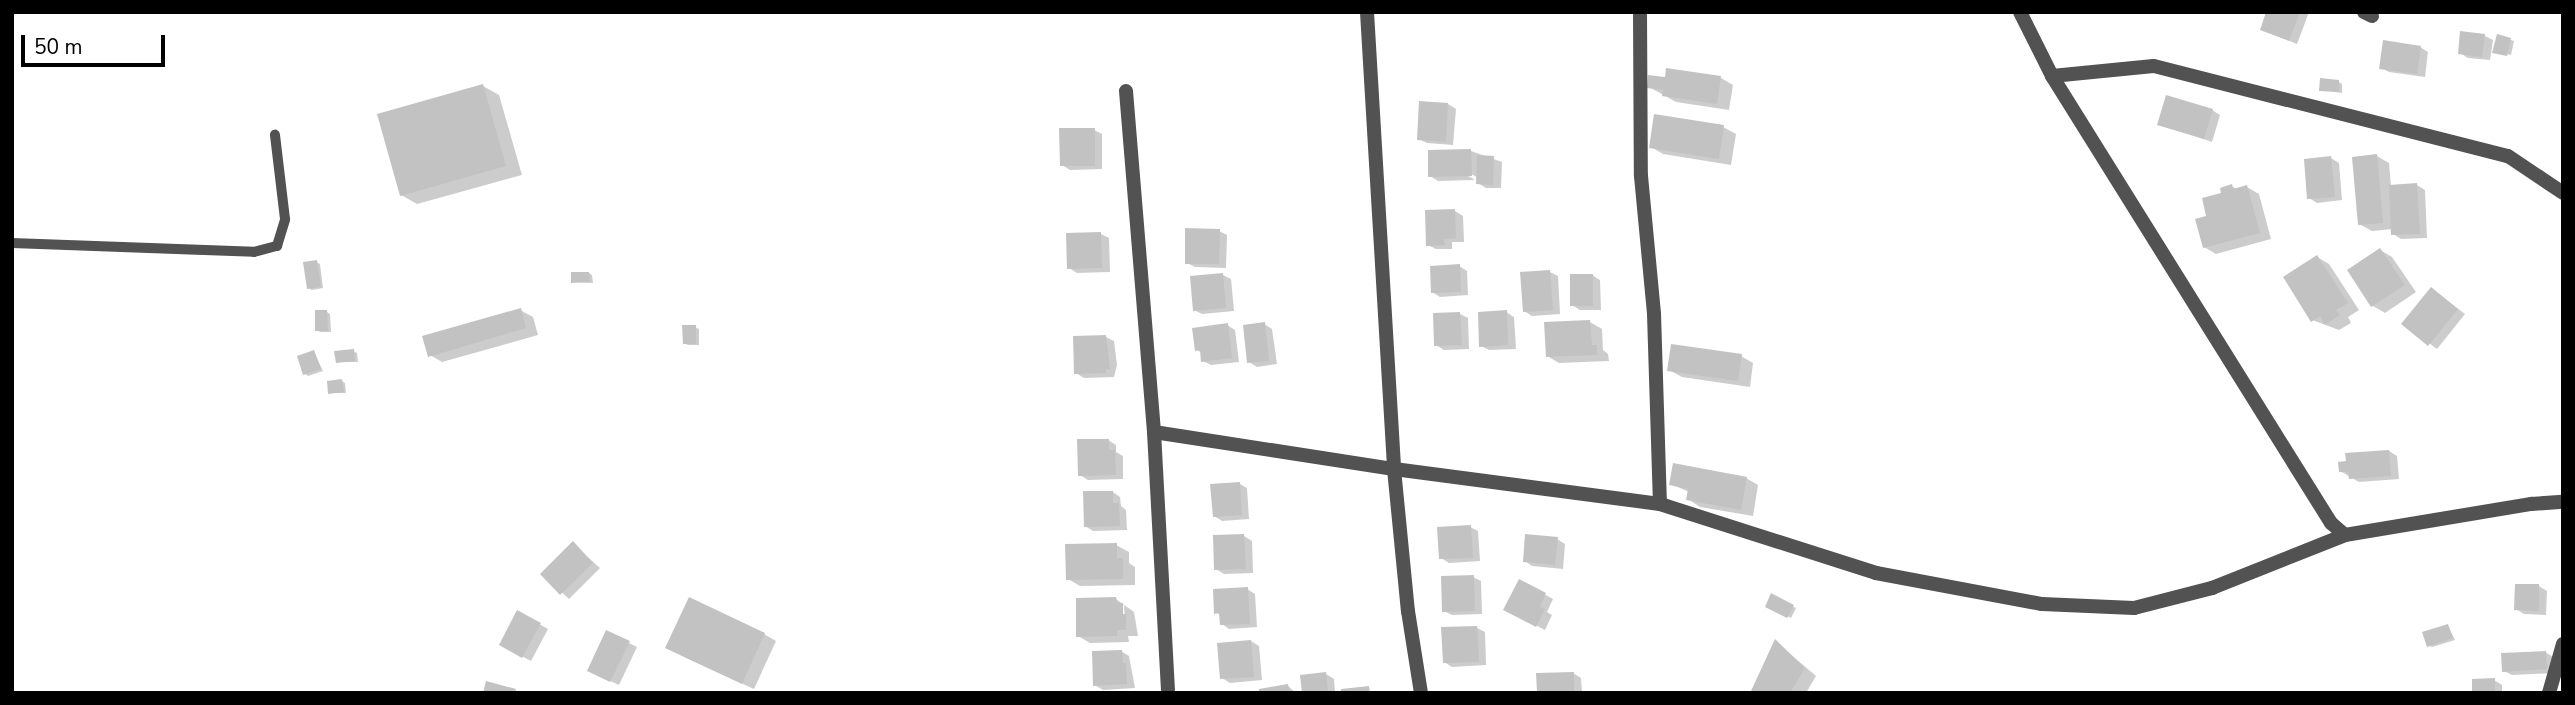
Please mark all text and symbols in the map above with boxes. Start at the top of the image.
scale bar [24,21,168,65]
text: 50 m [34,33,83,61]

